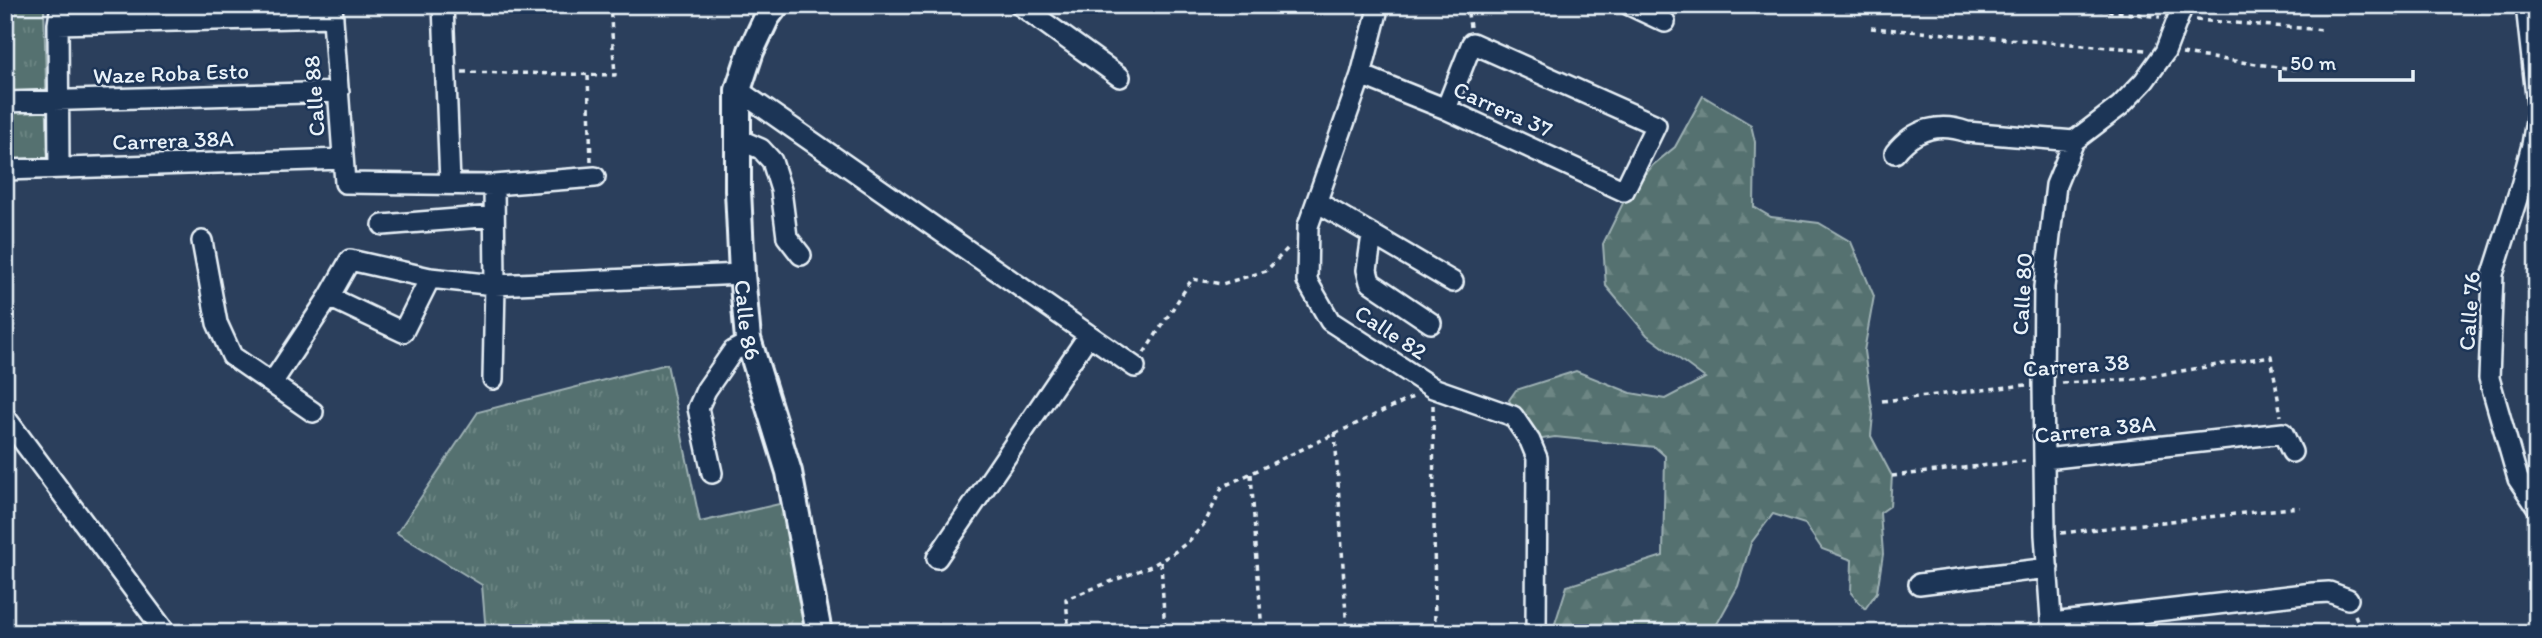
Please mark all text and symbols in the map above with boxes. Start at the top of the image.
scale bar [2280,38,2412,82]
text: 50 m [2290,50,2337,75]
street label: Calle 88 [297,55,331,137]
street label: Waze Roba Esto [93,56,249,90]
street label: Carrera 37 [1449,75,1557,143]
street label: Carrera 38A [112,124,235,156]
street label: Calle 80 [2006,252,2038,336]
street label: Calle 76 [2452,270,2486,352]
street label: Calle 86 [729,279,768,363]
street label: Calle 82 [1350,298,1432,366]
street label: Carrera 38 [2022,347,2130,383]
street label: Carrera 38A [2033,409,2157,449]

